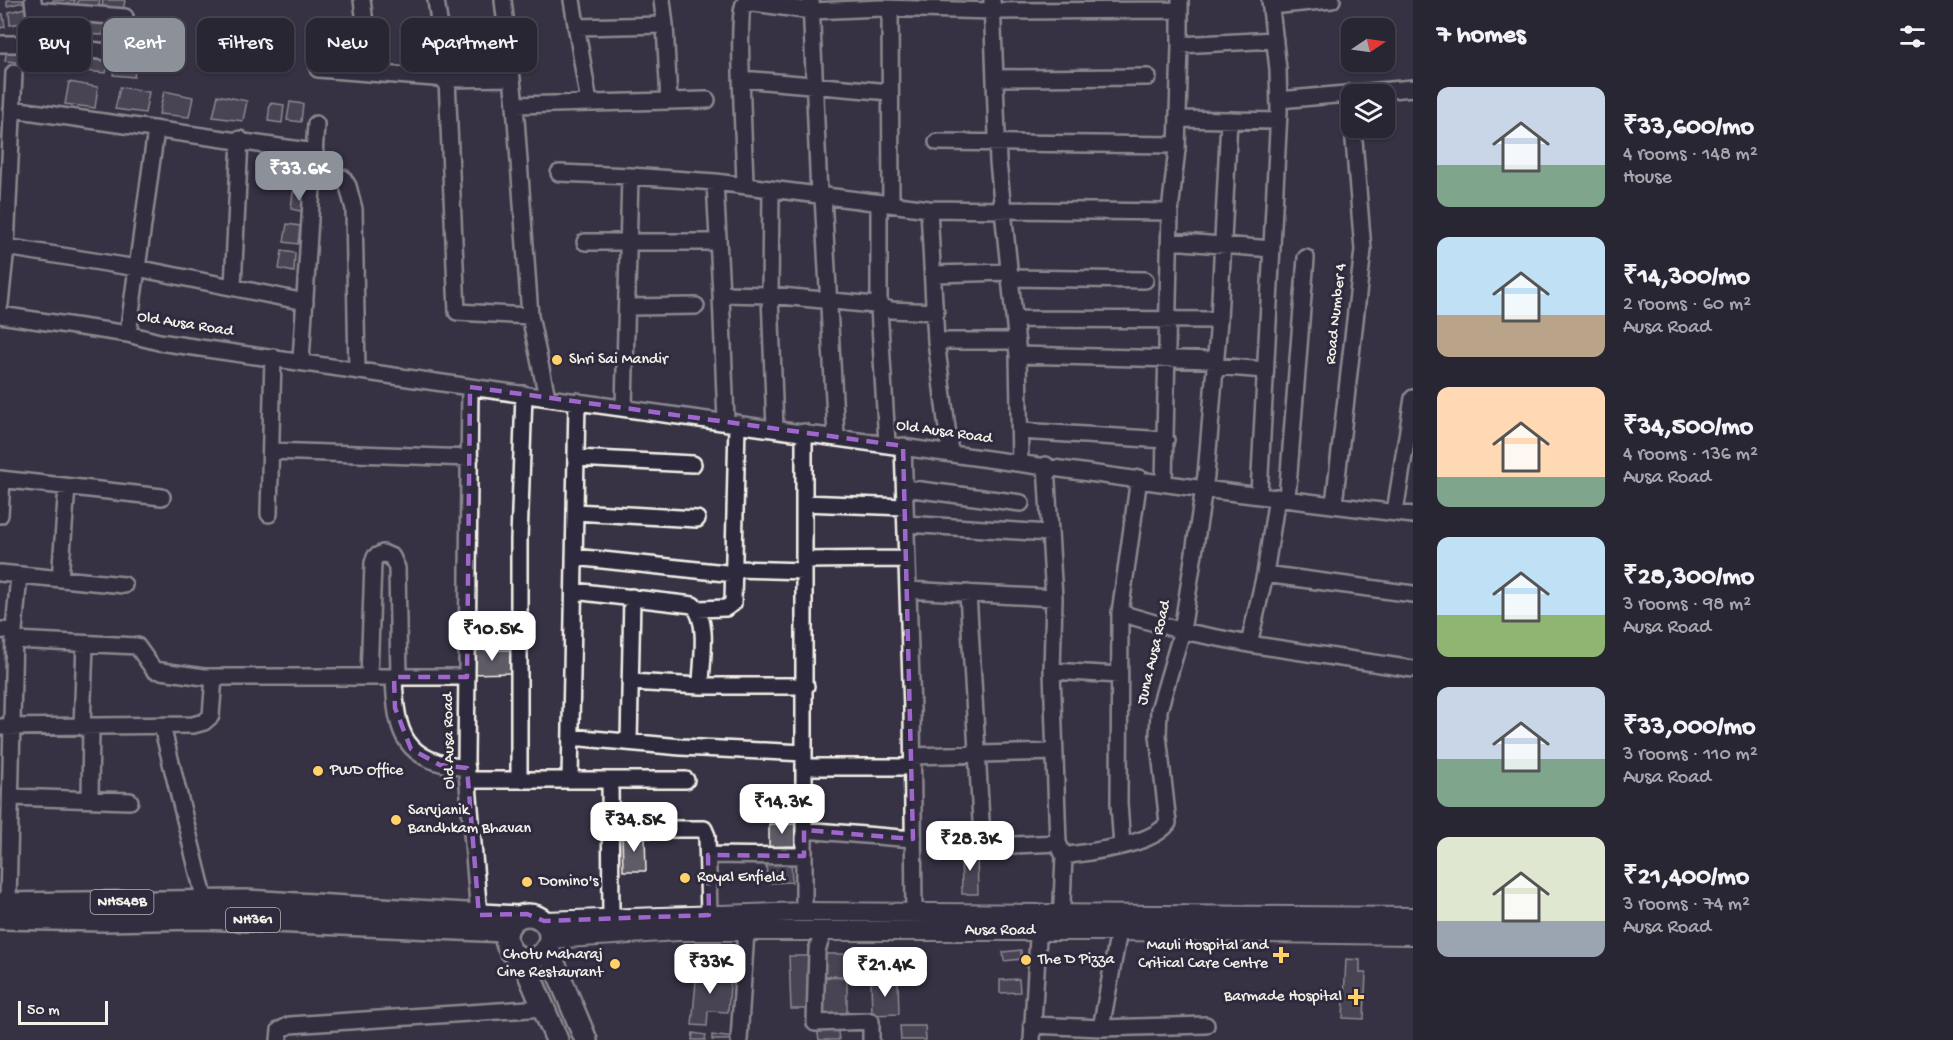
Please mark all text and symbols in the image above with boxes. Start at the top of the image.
chip: Buy [18,18,91,72]
chip: Rent [103,18,185,72]
chip: Filters [197,18,294,72]
chip: New [306,18,389,72]
chip: Apartment [401,18,537,72]
north arrow [1341,18,1395,72]
map controls [1341,18,1395,138]
icon: filters [1896,20,1929,53]
text: 7 homes [1437,21,1526,52]
button: layers [1341,84,1395,138]
icon: home [1485,111,1557,183]
text: ₹33,600/mo [1623,113,1754,144]
text: 4 rooms · 148 m² [1623,144,1758,167]
pin: ₹33.6K [250,151,348,202]
text: ₹33.6K [269,159,329,182]
text: House [1623,167,1672,190]
icon: home [1485,261,1557,333]
street label: Road Number 4 [1322,262,1352,366]
text: ₹14,300/mo [1623,263,1750,294]
text: 2 rooms · 60 m² [1623,294,1751,317]
street label: Old Ausa Road [136,308,236,342]
text: Ausa Road [1623,317,1711,340]
place label: Shri Sai Mandir [569,351,669,370]
marker: Shri Sai Mandir [550,353,564,367]
icon: home [1485,411,1557,483]
text: ₹34,500/mo [1623,413,1753,444]
street label: Old Ausa Road [895,417,995,449]
text: 4 rooms · 136 m² [1623,444,1758,467]
text: Ausa Road [1623,467,1711,490]
icon: home [1485,561,1557,633]
text: ₹28,300/mo [1623,563,1754,594]
text: 3 rooms · 98 m² [1623,594,1751,617]
street label: Juna Ausa Road [1134,597,1177,707]
pin: ₹10.5K [443,611,541,662]
text: Ausa Road [1623,617,1711,640]
text: ₹10.5K [463,619,521,642]
street label: Old Ausa Road [440,691,460,790]
icon: home [1485,711,1557,783]
text: ₹33,000/mo [1623,713,1756,744]
text: 3 rooms · 110 m² [1623,744,1758,767]
place label: PWD Office [329,762,404,781]
marker: PWD Office [311,764,325,778]
text: Ausa Road [1623,767,1711,790]
pin: ₹14.3K [733,784,831,835]
text: ₹14.3K [754,792,810,815]
place label: Sarvjanik Bandhkam Bhavan [407,802,531,839]
pin: ₹34.5K [585,802,683,853]
text: ₹34.5K [604,810,664,833]
marker: Sarvjanik Bandhkam Bhavan [389,813,403,827]
pin: ₹28.3K [921,821,1019,872]
text: ₹28.3K [940,829,1000,852]
icon: home [1485,861,1557,933]
text: ₹21,400/mo [1623,863,1749,894]
place label: Royal Enfield [697,869,786,888]
marker: Royal Enfield [678,871,692,885]
place label: Domino's [538,873,600,892]
marker: Domino's [520,875,534,889]
road number: NH548B [90,890,154,914]
text: 3 rooms · 74 m² [1623,894,1750,917]
road number: NH361 [226,908,280,932]
text: Ausa Road [1623,917,1711,940]
street label: Ausa Road [965,922,1037,941]
place label: Mauli Hospital and Critical Care Centre [1138,937,1270,974]
pin: ₹33K [674,944,746,995]
place label: Chotu Maharaj Cine Restaurant [497,946,604,983]
marker: Mauli Hospital and Critical Care Centre [1272,946,1290,964]
pin: ₹21.4K [836,947,934,998]
place label: The D Pizza [1037,951,1115,970]
text: ₹33K [688,952,732,975]
marker: The D Pizza [1019,953,1033,967]
text: ₹21.4K [857,955,913,978]
marker: Chotu Maharaj Cine Restaurant [608,957,622,971]
place label: Barmade Hospital [1223,988,1342,1007]
marker: Barmade Hospital [1347,988,1365,1006]
scale bar [18,998,108,1026]
text: 50 m [27,1002,60,1021]

